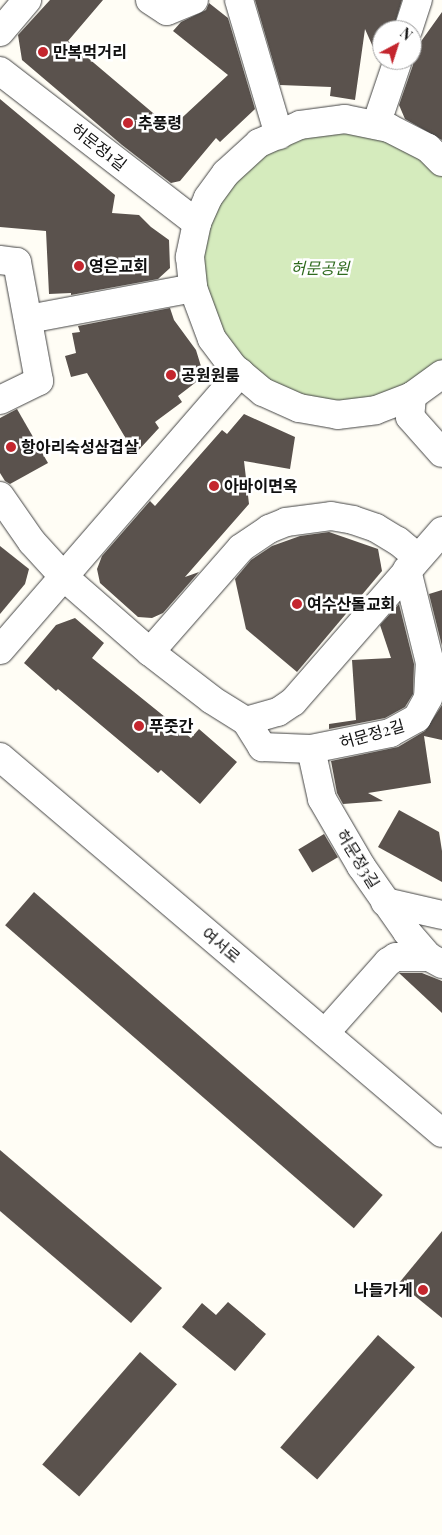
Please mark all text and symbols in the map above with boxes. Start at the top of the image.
north arrow [372,20,422,70]
text: N [396,23,416,44]
place label: 만복먹거리 [53,42,127,62]
marker: 만복먹거리 [37,46,49,58]
place label: 추풍령 [138,113,182,133]
marker: 추풍령 [122,117,134,129]
street label: 허문정1길 [68,119,130,175]
place label: 영은교회 [89,256,148,276]
park label: 허문공원 [291,258,349,278]
marker: 영은교회 [73,260,85,272]
place label: 공원원룸 [181,365,240,385]
marker: 공원원룸 [165,369,177,381]
place label: 항아리숙성삼겹살 [21,437,139,457]
marker: 항아리숙성삼겹살 [5,441,17,453]
place label: 아바이면옥 [224,476,298,496]
marker: 아바이면옥 [208,480,220,492]
place label: 여수산돌교회 [307,594,395,614]
marker: 여수산돌교회 [291,598,303,610]
place label: 푸줏간 [149,716,193,736]
street label: 허문정2길 [337,716,407,752]
marker: 푸줏간 [133,720,145,732]
street label: 허문정3길 [332,826,384,892]
street label: 여서로 [198,923,244,967]
place label: 나들가게 [354,1280,413,1300]
marker: 나들가게 [417,1284,429,1296]

